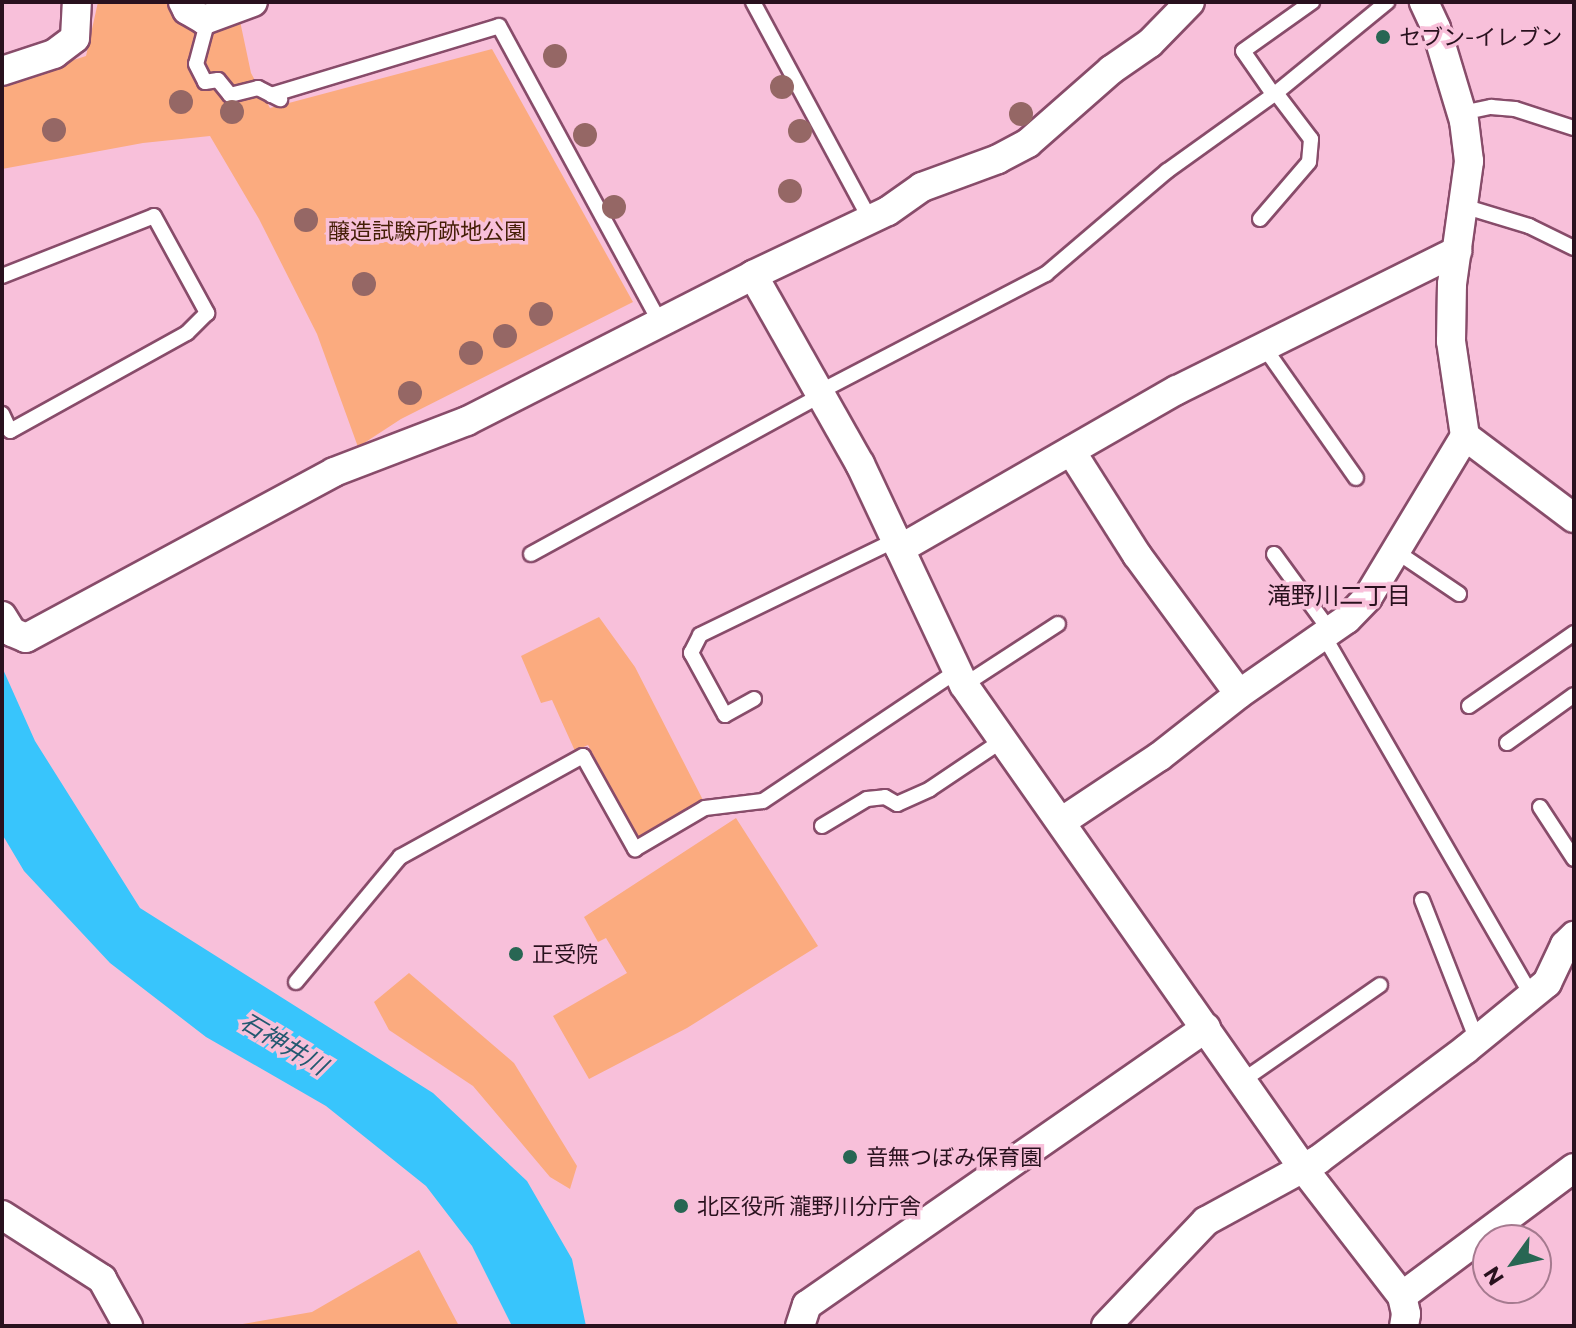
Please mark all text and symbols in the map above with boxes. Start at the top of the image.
place label: セブン-イレブン [1399,24,1562,50]
marker: セブン-イレブン [1374,28,1392,46]
park label: 醸造試験所跡地公園 [328,218,526,244]
district label: 滝野川二丁目 [1267,581,1411,609]
place label: 正受院 [532,941,598,967]
marker: 正受院 [507,945,525,963]
water label: 石神井川 [235,1006,333,1080]
place label: 音無つぼみ保育園 [866,1144,1042,1170]
marker: 音無つぼみ保育園 [841,1148,859,1166]
place label: 北区役所 瀧野川分庁舎 [697,1193,921,1219]
marker: 北区役所 瀧野川分庁舎 [672,1197,690,1215]
north arrow [1472,1224,1552,1304]
text: N [1477,1262,1509,1291]

